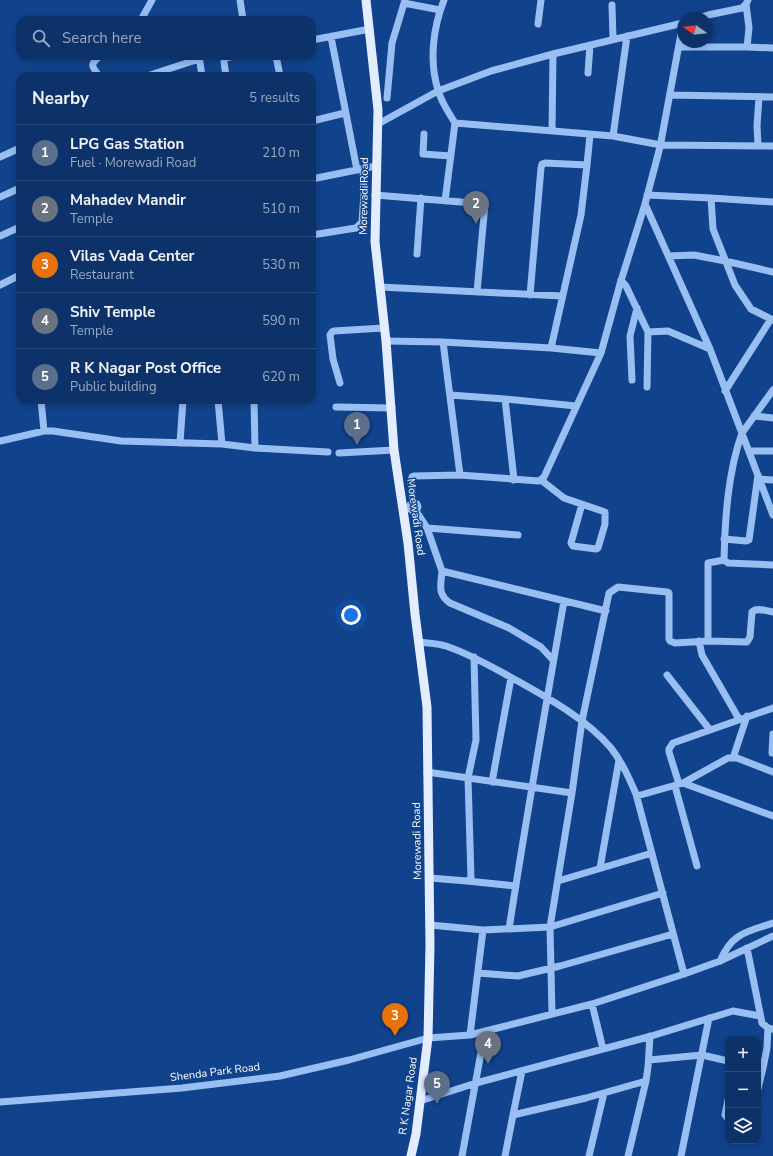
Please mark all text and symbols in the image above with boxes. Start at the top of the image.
north arrow [677,12,713,48]
search box [16,16,316,60]
icon: search [30,27,52,49]
text: Search here [62,28,142,48]
text: Nearby [32,87,89,110]
text: 5 results [249,89,300,107]
text: LPG Gas Station [70,134,184,154]
text: 1 [41,144,49,162]
text: 210 m [262,144,300,162]
text: Fuel · Morewadi Road [70,154,196,172]
street label: Morewadi Road [356,157,372,235]
text: Mahadev Mandir [70,190,186,210]
pin: 2 [463,191,489,224]
text: 2 [41,200,49,218]
text: 510 m [262,200,300,218]
text: Temple [70,210,113,228]
text: Vilas Vada Center [70,246,194,266]
text: 3 [41,256,49,274]
text: 530 m [262,256,300,274]
text: Restaurant [70,266,134,284]
text: Shiv Temple [70,302,155,322]
text: 4 [41,312,49,330]
text: 590 m [262,312,300,330]
text: Temple [70,322,113,340]
text: R K Nagar Post Office [70,358,221,378]
text: 5 [41,368,49,386]
text: 620 m [262,368,300,386]
text: Public building [70,378,157,396]
pin: 1 [344,412,370,445]
street label: Morewadi Road [403,478,429,556]
your location [341,605,361,625]
street label: Morewadi Road [409,802,425,880]
pin: 3 [382,1003,408,1036]
pin: 4 [475,1031,501,1064]
map controls [725,1036,761,1144]
button: + [725,1036,761,1072]
street label: R K Nagar Road [395,1056,421,1136]
street label: Shenda Park Road [169,1059,261,1085]
pin: 5 [424,1071,450,1104]
button: − [725,1072,761,1108]
button: layers [725,1108,761,1144]

